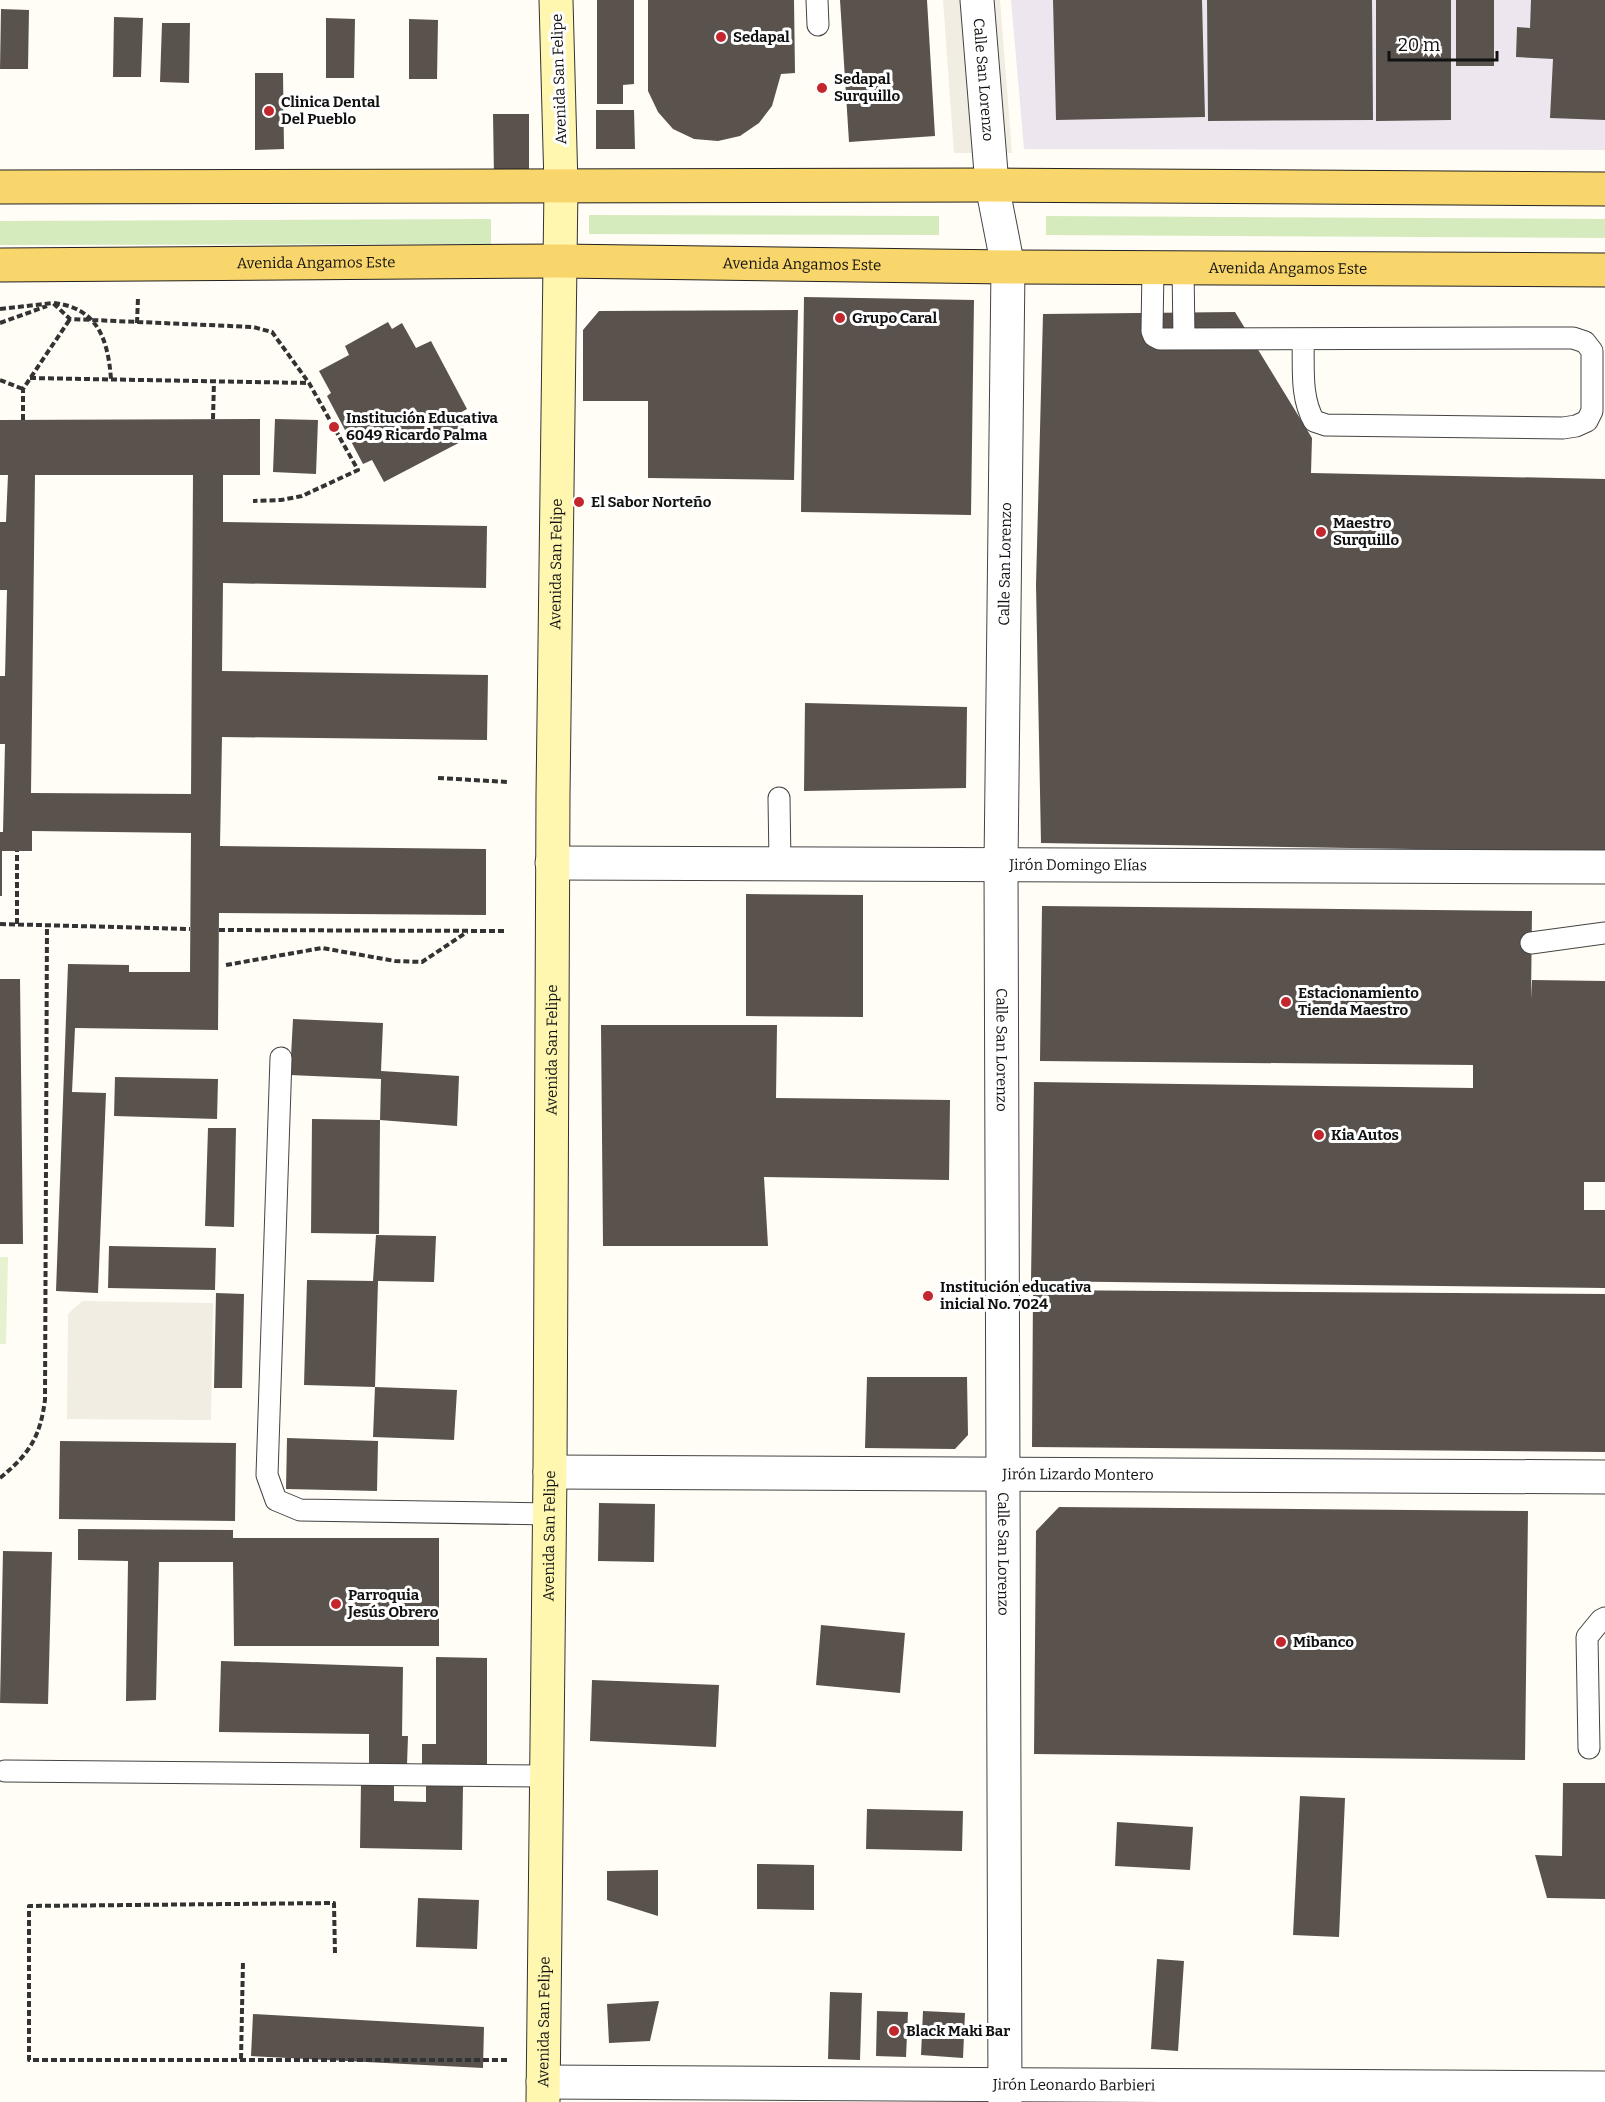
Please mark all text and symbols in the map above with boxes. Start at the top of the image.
street label: Avenida San Felipe [548,13,570,145]
street label: Calle San Lorenzo [970,17,997,142]
scale bar [1389,24,1497,62]
place label: Sedapal [733,28,790,46]
marker: Sedapal [714,30,728,44]
text: 20 m [1398,34,1440,56]
place label: Sedapal Surquillo [834,70,900,105]
marker: Sedapal Surquillo [815,81,829,95]
place label: Clinica Dental Del Pueblo [281,93,380,128]
marker: Clinica Dental Del Pueblo [262,104,276,118]
street label: Avenida Angamos Este [237,253,395,272]
street label: Avenida Angamos Este [722,254,881,274]
street label: Avenida Angamos Este [1209,259,1367,278]
place label: Grupo Caral [852,309,937,327]
marker: Grupo Caral [833,311,847,325]
place label: Institución Educativa 6049 Ricardo Palma [346,409,499,444]
marker: Institución Educativa 6049 Ricardo Palma [327,420,341,434]
place label: El Sabor Norteño [591,493,712,511]
marker: El Sabor Norteño [572,495,586,509]
street label: Avenida San Felipe [546,498,566,630]
street label: Calle San Lorenzo [995,502,1015,626]
place label: Maestro Surquillo [1333,514,1399,549]
marker: Maestro Surquillo [1314,525,1328,539]
street label: Jirón Domingo Elías [1008,856,1147,874]
street label: Avenida San Felipe [543,984,561,1116]
place label: Estacionamiento Tienda Maestro [1298,984,1419,1019]
street label: Calle San Lorenzo [992,988,1011,1112]
marker: Estacionamiento Tienda Maestro [1279,995,1293,1009]
place label: Kia Autos [1331,1126,1399,1144]
marker: Kia Autos [1312,1128,1326,1142]
place label: Institución educativa inicial No. 7024 [940,1278,1092,1313]
marker: Institución educativa inicial No. 7024 [921,1289,935,1303]
street label: Jirón Lizardo Montero [1001,1465,1154,1484]
street label: Avenida San Felipe [540,1470,559,1602]
street label: Calle San Lorenzo [994,1492,1012,1616]
place label: Parroquia Jesús Obrero [347,1586,439,1621]
marker: Parroquia Jesús Obrero [329,1597,343,1611]
place label: Mibanco [1293,1633,1354,1651]
marker: Mibanco [1274,1635,1288,1649]
street label: Avenida San Felipe [534,1956,554,2088]
place label: Black Maki Bar [906,2022,1010,2040]
marker: Black Maki Bar [887,2024,901,2038]
street label: Jirón Leonardo Barbieri [992,2076,1156,2094]

